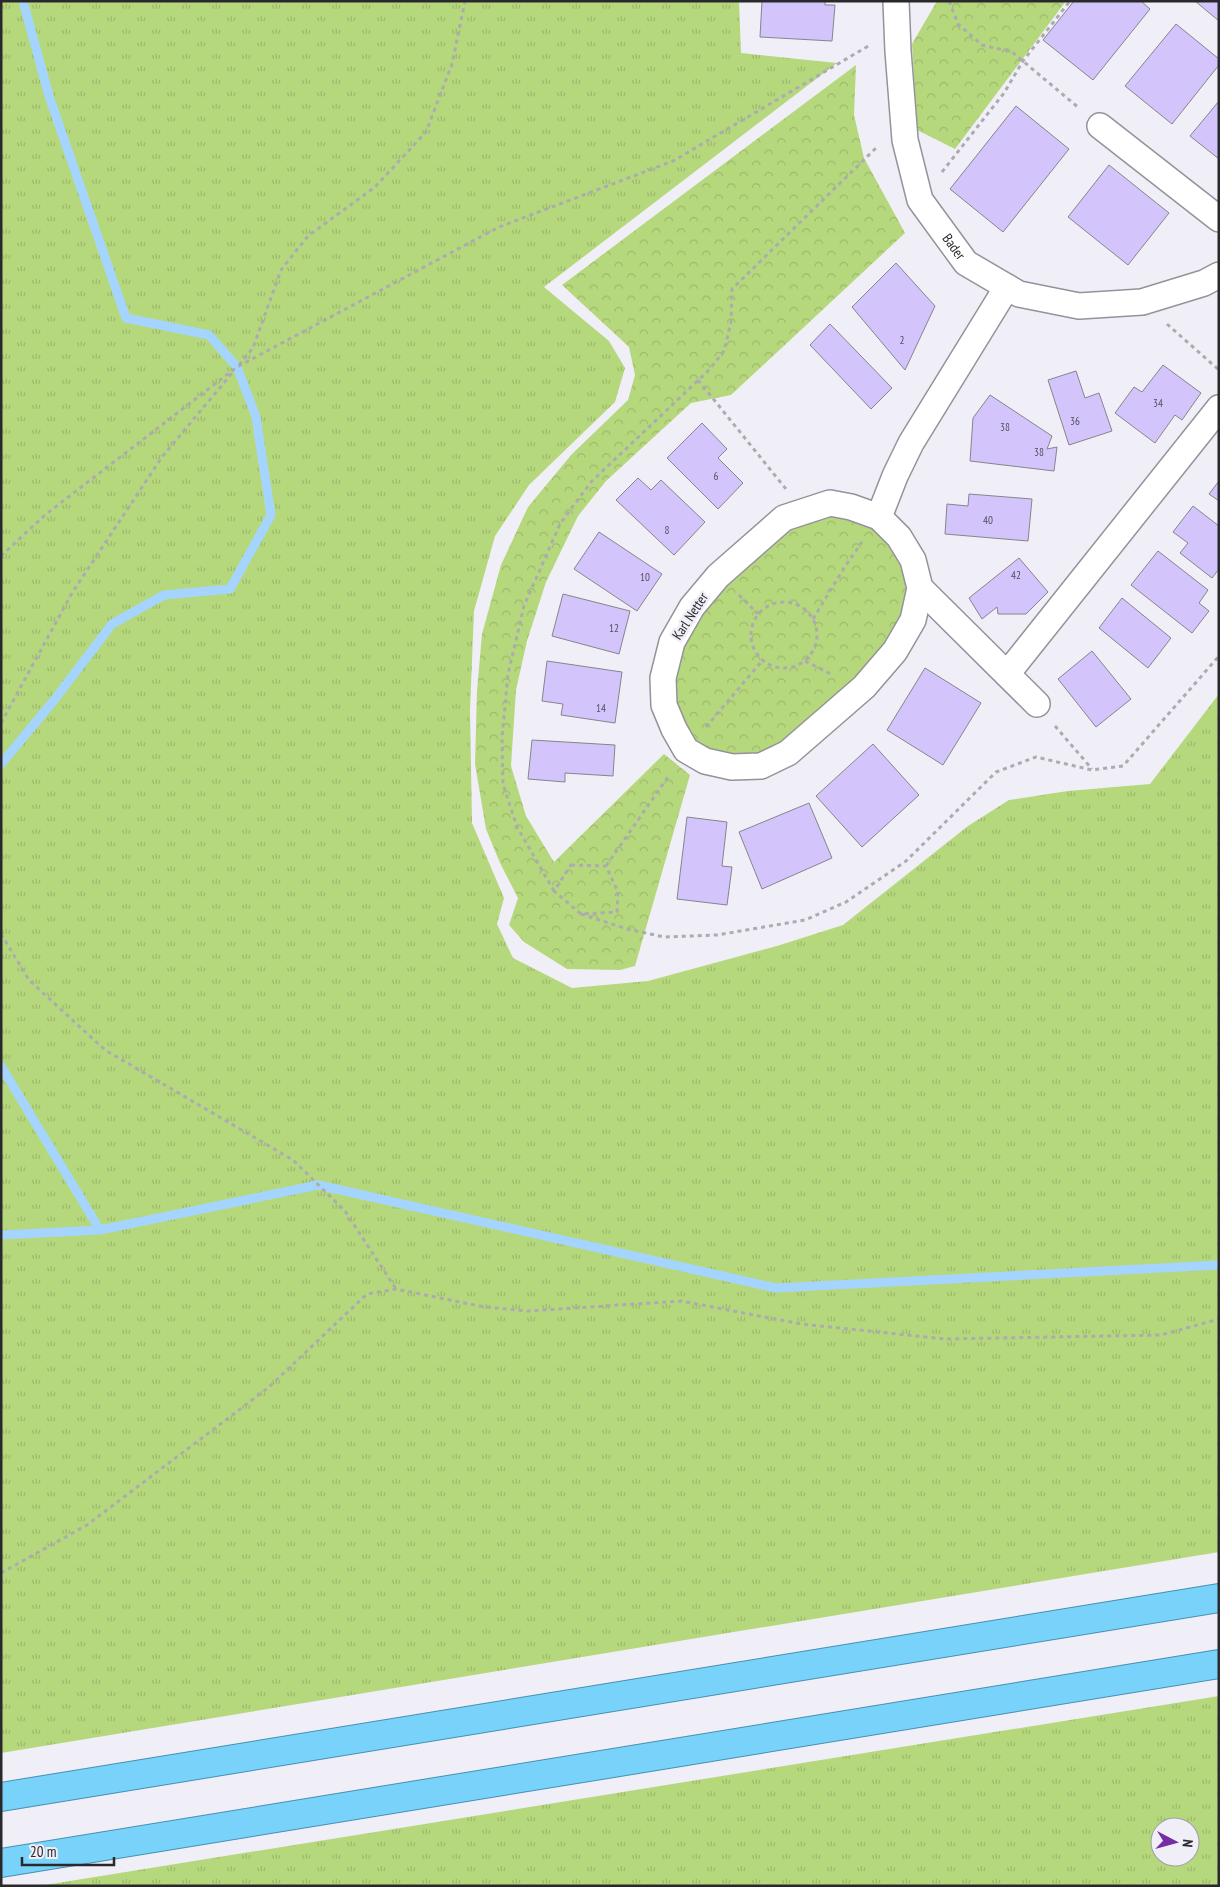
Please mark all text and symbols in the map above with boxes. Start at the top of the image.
street label: Bader [939,230,970,263]
house number: 2 [900,333,905,347]
house number: 34 [1153,396,1163,410]
house number: 36 [1070,414,1080,428]
house number: 38 [1000,420,1010,434]
house number: 38 [1034,445,1044,459]
house number: 6 [714,469,719,483]
house number: 40 [983,513,993,527]
house number: 8 [665,523,670,537]
house number: 42 [1011,568,1021,582]
house number: 10 [640,570,650,584]
street label: Karl Netter [668,589,712,643]
house number: 12 [609,621,619,635]
house number: 14 [596,701,606,715]
north arrow [1150,1817,1200,1867]
scale bar [22,1834,115,1866]
text: N [1179,1839,1197,1848]
text: 20 m [30,1842,56,1861]

